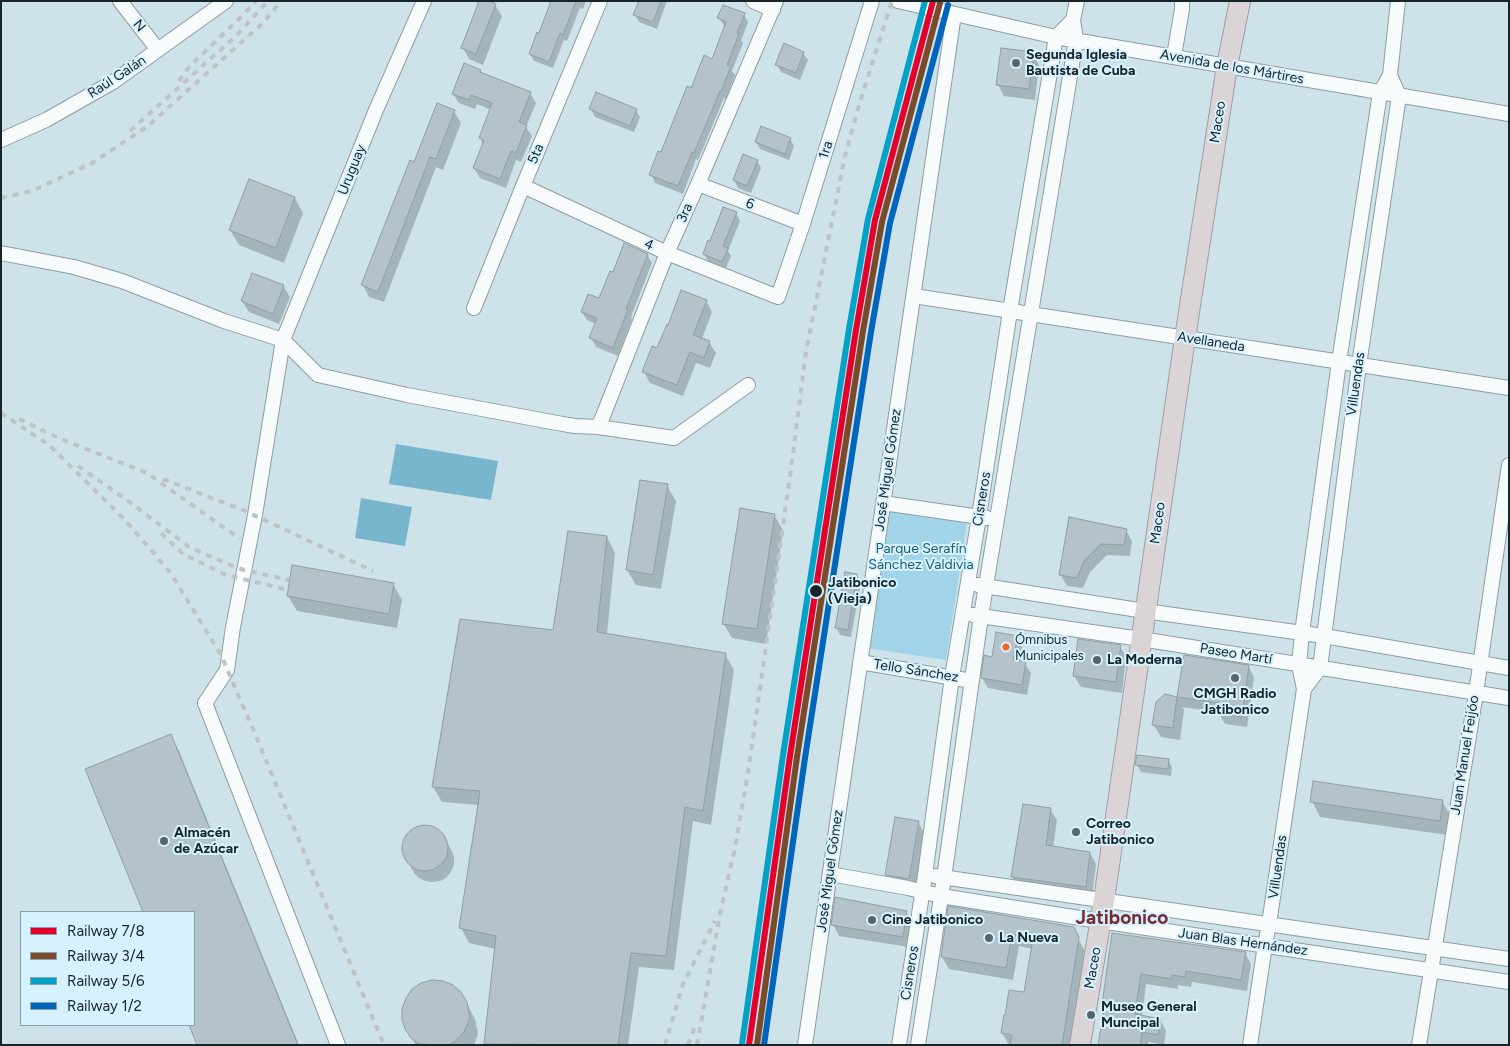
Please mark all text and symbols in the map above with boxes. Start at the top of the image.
street label: N [129,17,149,35]
street label: Avenida de los Mártires [1159,46,1305,88]
place label: Segunda Iglesia Bautista de Cuba [1026,47,1135,80]
street label: Raúl Galán [85,52,149,102]
marker: Segunda Iglesia Bautista de Cuba [1010,57,1022,69]
street label: Maceo [1206,100,1230,144]
street label: 1ra [815,139,837,161]
street label: 5ta [524,141,548,167]
street label: Uruguay [334,142,370,198]
street label: 6 [743,195,757,213]
street label: 3ra [673,201,697,225]
street label: 4 [642,236,656,254]
street label: Avellaneda [1176,328,1246,356]
street label: Villuendas [1343,351,1369,417]
street label: José Miguel Gómez [871,408,905,532]
street label: Cisneros [969,471,995,527]
street label: Maceo [1147,501,1169,545]
park label: Parque Serafín Sánchez Valdivia [868,541,974,574]
place label: Jatibonico (Vieja) [828,575,896,608]
marker: Jatibonico (Vieja) [808,583,824,599]
place label: Ómnibus Municipales [1015,632,1084,663]
street label: Paseo Martí [1199,640,1273,668]
marker: Ómnibus Municipales [1001,642,1011,652]
place label: La Moderna [1107,652,1182,668]
marker: La Moderna [1091,654,1103,666]
street label: Tello Sánchez [872,656,960,686]
marker: CMGH Radio Jatibonico [1229,672,1241,684]
place label: CMGH Radio Jatibonico [1193,686,1277,719]
street label: Juan Manuel Feijóo [1447,694,1483,816]
street label: José Miguel Gómez [813,809,847,933]
place label: Correo Jatibonico [1086,816,1154,849]
place label: Almacén de Azúcar [174,825,238,858]
marker: Correo Jatibonico [1070,826,1082,838]
street label: Villuendas [1265,834,1291,900]
marker: Almacén de Azúcar [158,835,170,847]
district label: Jatibonico [1076,907,1168,929]
legend [20,911,195,1026]
place label: Cine Jatibonico [882,912,983,928]
marker: Cine Jatibonico [866,914,878,926]
text: Railway 7/8 [67,922,145,940]
street label: Juan Blas Hernández [1177,925,1309,959]
place label: La Nueva [999,930,1059,946]
marker: La Nueva [983,932,995,944]
street label: Cisneros [897,945,923,1001]
street label: Maceo [1081,946,1105,990]
text: Railway 3/4 [67,947,145,965]
text: Railway 5/6 [67,972,145,990]
text: Railway 1/2 [67,997,142,1015]
place label: Museo General Muncipal [1101,999,1197,1032]
marker: Museo General Muncipal [1085,1009,1097,1021]

